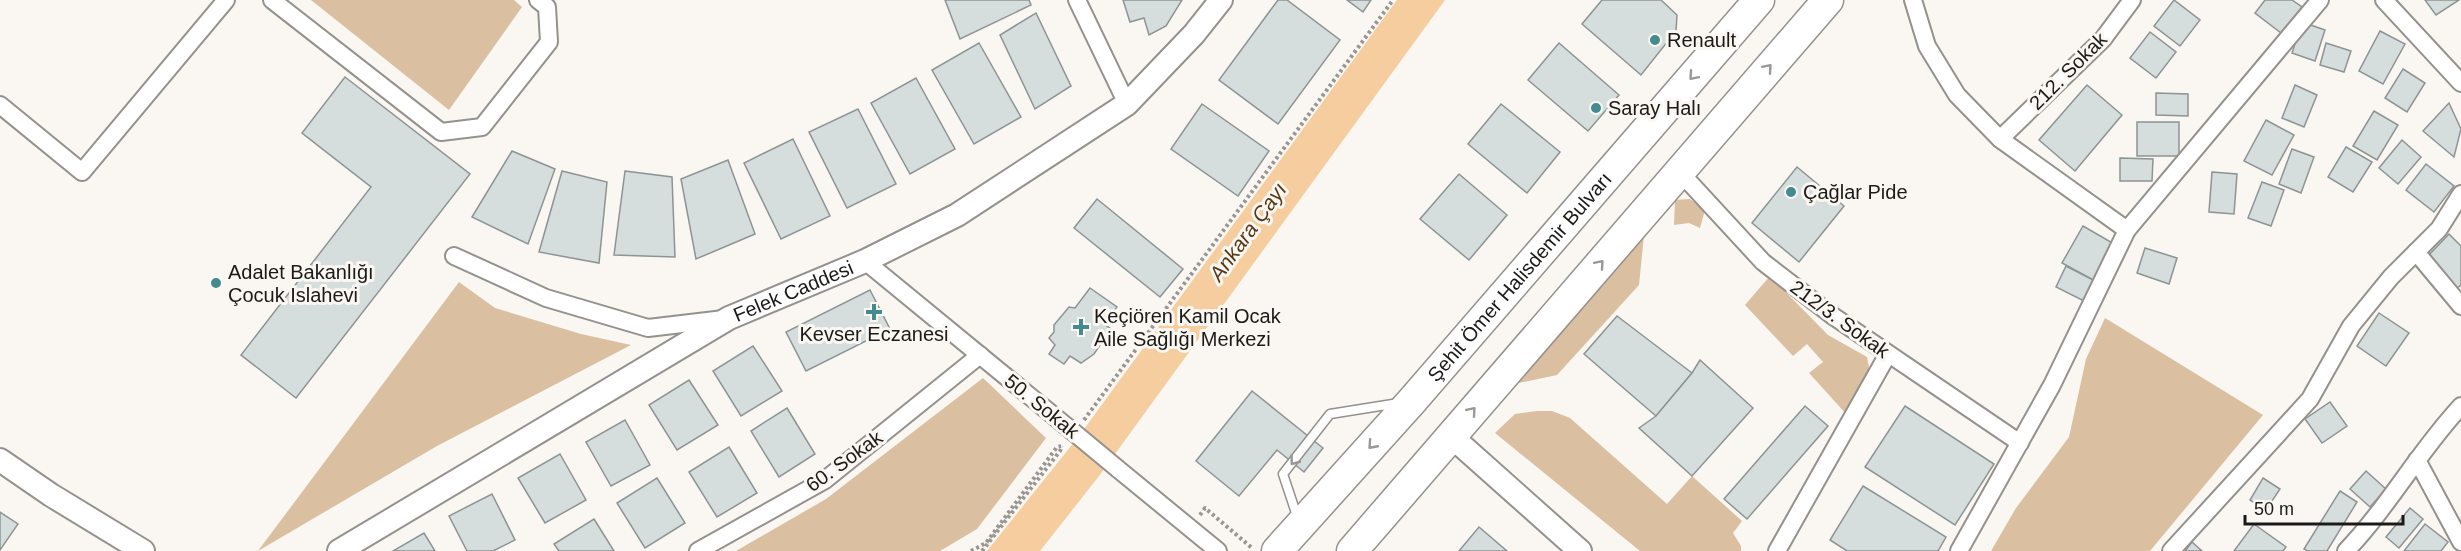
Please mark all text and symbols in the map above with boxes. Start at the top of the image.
street label: 212. Sokak [2025,27,2112,114]
place label: Renault [1667,29,1736,51]
marker: Renault [1648,33,1662,47]
one-way arrow [1761,64,1772,75]
one-way arrow [1689,69,1700,80]
place label: Saray Halı [1608,97,1701,119]
marker: Saray Halı [1589,101,1603,115]
street label: Şehit Ömer Halisdemir Bulvarı [1423,168,1616,386]
water label: Ankara Çayı [1203,178,1291,287]
place label: Çağlar Pide [1803,181,1908,203]
marker: Çağlar Pide [1784,185,1798,199]
street label: Felek Caddesi [730,256,857,326]
one-way arrow [1593,260,1604,271]
place label: Adalet Bakanlığı Çocuk Islahevi [228,261,374,306]
marker: Adalet Bakanlığı Çocuk Islahevi [209,276,223,290]
street label: 212/3. Sokak [1786,276,1894,363]
marker: Kevser Eczanesi [867,305,881,319]
place label: Keçiören Kamil Ocak Aile Sağlığı Merkezi [1094,305,1282,350]
marker: Keçiören Kamil Ocak Aile Sağlığı Merkezi [1072,318,1090,336]
place label: Kevser Eczanesi [800,323,948,345]
street label: 50. Sokak [1001,369,1084,443]
one-way arrow [1465,407,1476,418]
street label: 60. Sokak [802,425,887,496]
one-way arrow [1368,438,1379,448]
one-way arrow [1290,454,1301,465]
scale bar [2245,488,2402,526]
text: 50 m [2254,499,2294,519]

